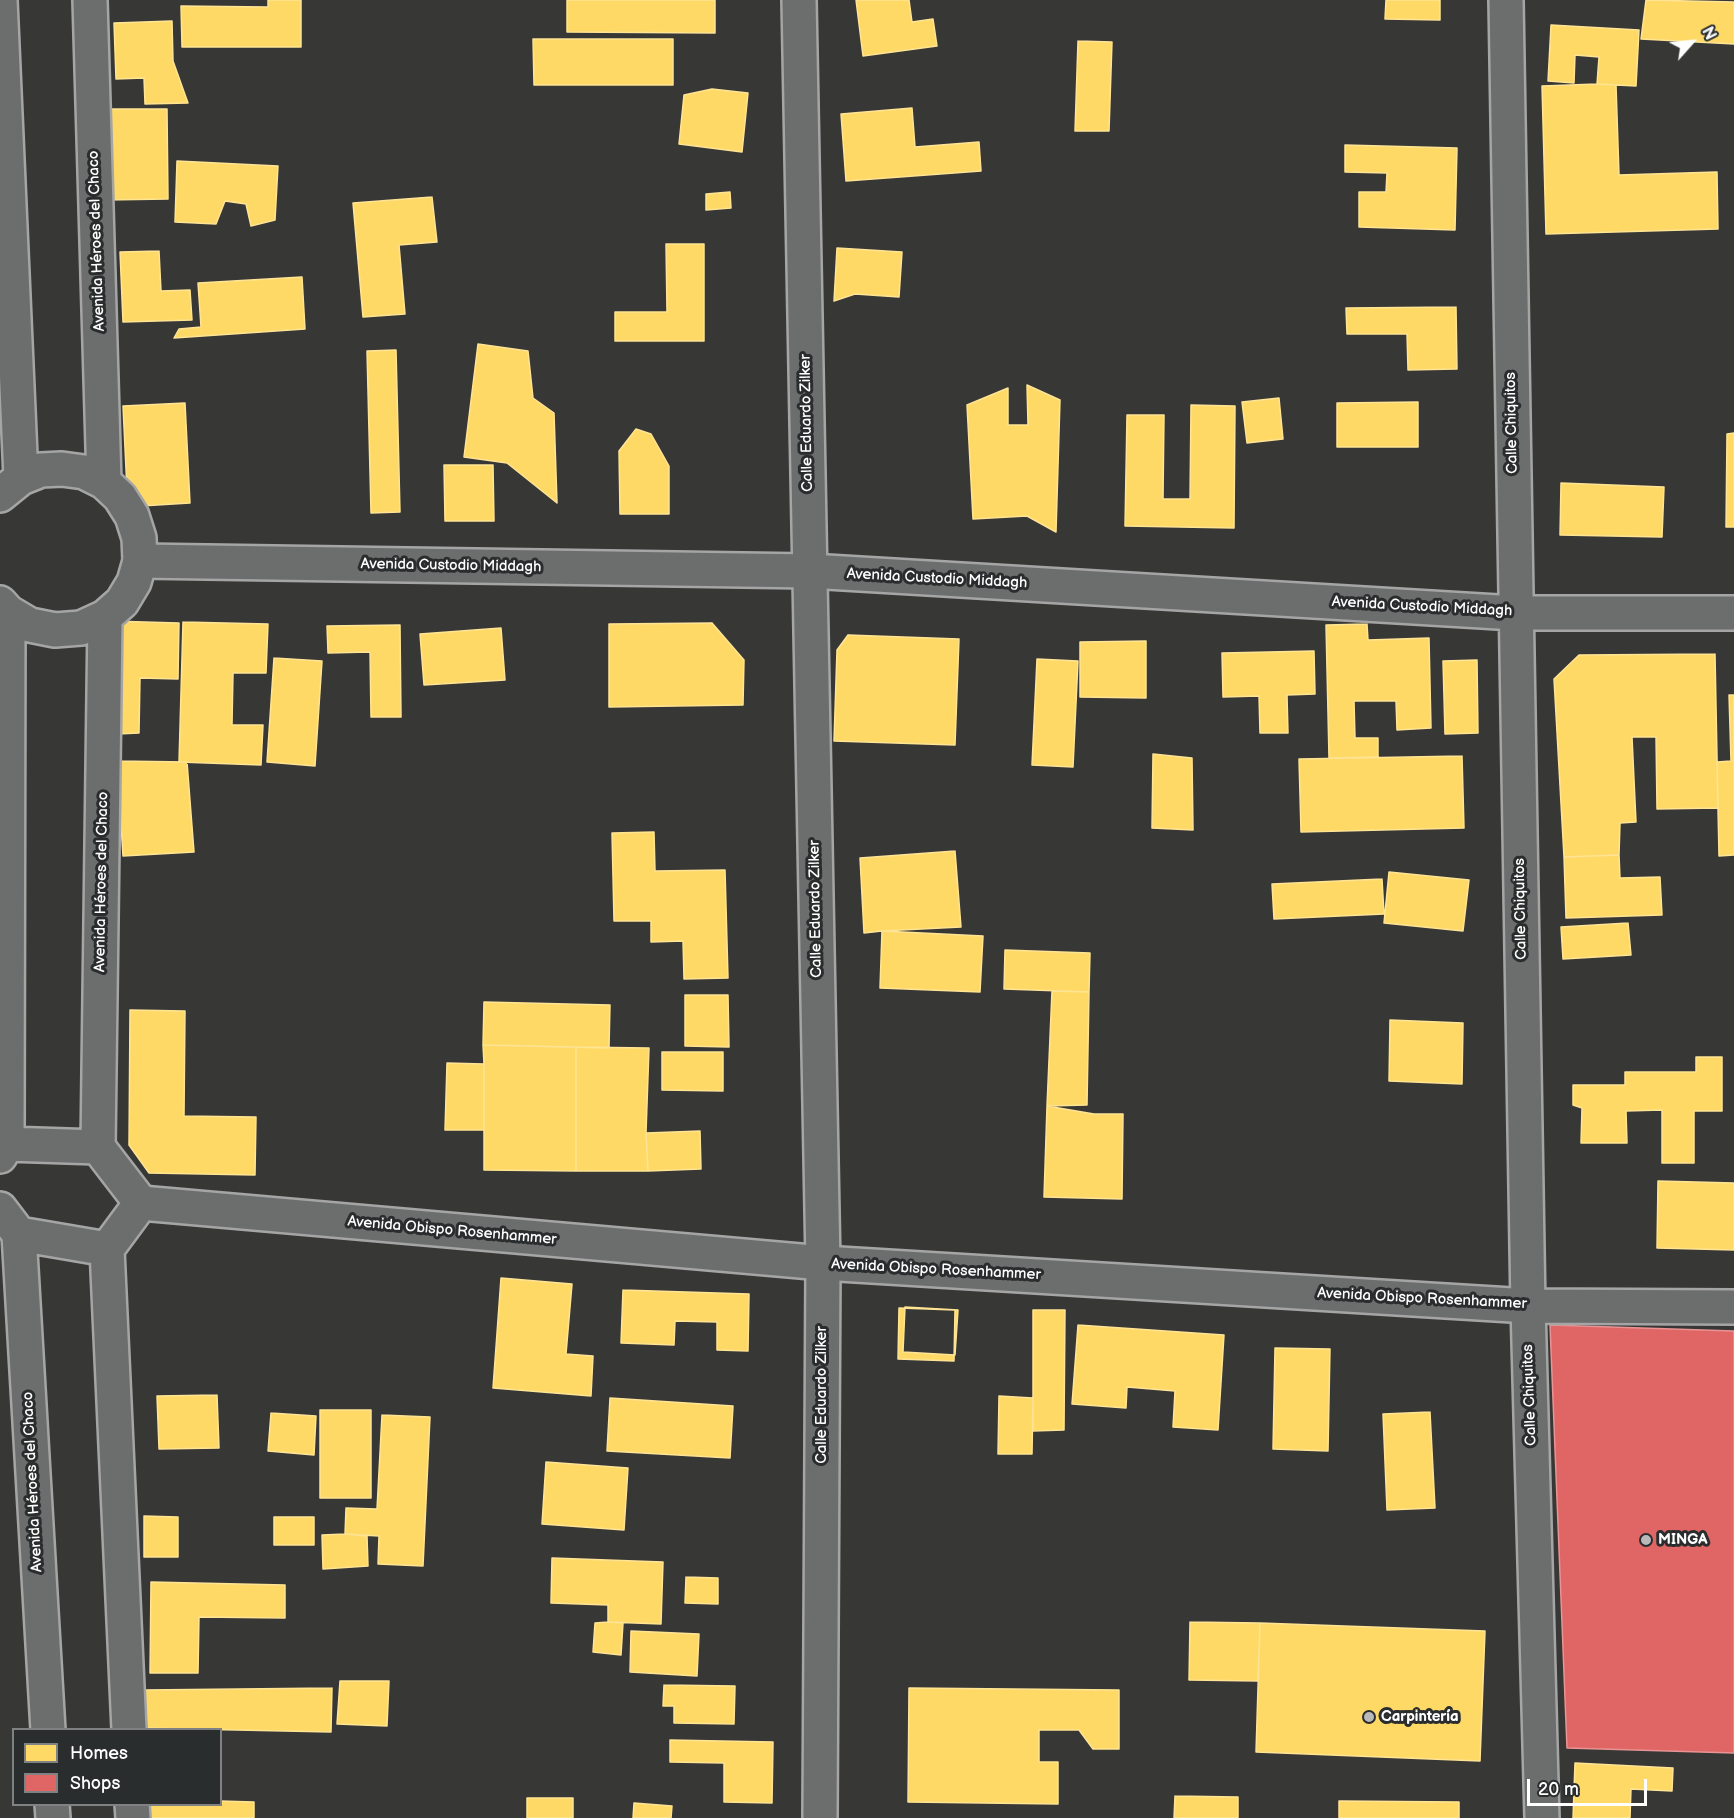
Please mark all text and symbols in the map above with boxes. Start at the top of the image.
north arrow [1662,12,1722,72]
text: N [1697,24,1720,43]
street label: Avenida Héroes del Chaco [85,150,109,332]
street label: Calle Eduardo Zilker [797,354,817,492]
street label: Calle Chiquitos [1502,372,1522,474]
street label: Avenida Custodio Middagh [361,555,541,577]
street label: Avenida Custodio Middagh [846,565,1028,593]
street label: Avenida Custodio Middagh [1331,593,1513,621]
street label: Avenida Héroes del Chaco [91,792,113,972]
street label: Calle Eduardo Zilker [806,840,826,978]
street label: Calle Chiquitos [1511,858,1531,960]
street label: Avenida Obispo Rosenhammer [347,1213,557,1249]
street label: Avenida Obispo Rosenhammer [831,1256,1041,1284]
street label: Avenida Obispo Rosenhammer [1317,1285,1527,1313]
street label: Calle Eduardo Zilker [813,1326,831,1464]
street label: Calle Chiquitos [1519,1344,1541,1446]
street label: Avenida Héroes del Chaco [19,1391,47,1573]
place label: MINGA [1658,1531,1707,1549]
marker: MINGA [1639,1533,1653,1547]
place label: Carpintería [1381,1708,1459,1726]
marker: Carpintería [1362,1710,1376,1724]
legend [12,1728,222,1806]
text: Homes [70,1743,128,1764]
scale bar [1530,1767,1650,1805]
text: Shops [70,1773,120,1794]
text: 20 m [1538,1779,1579,1800]

